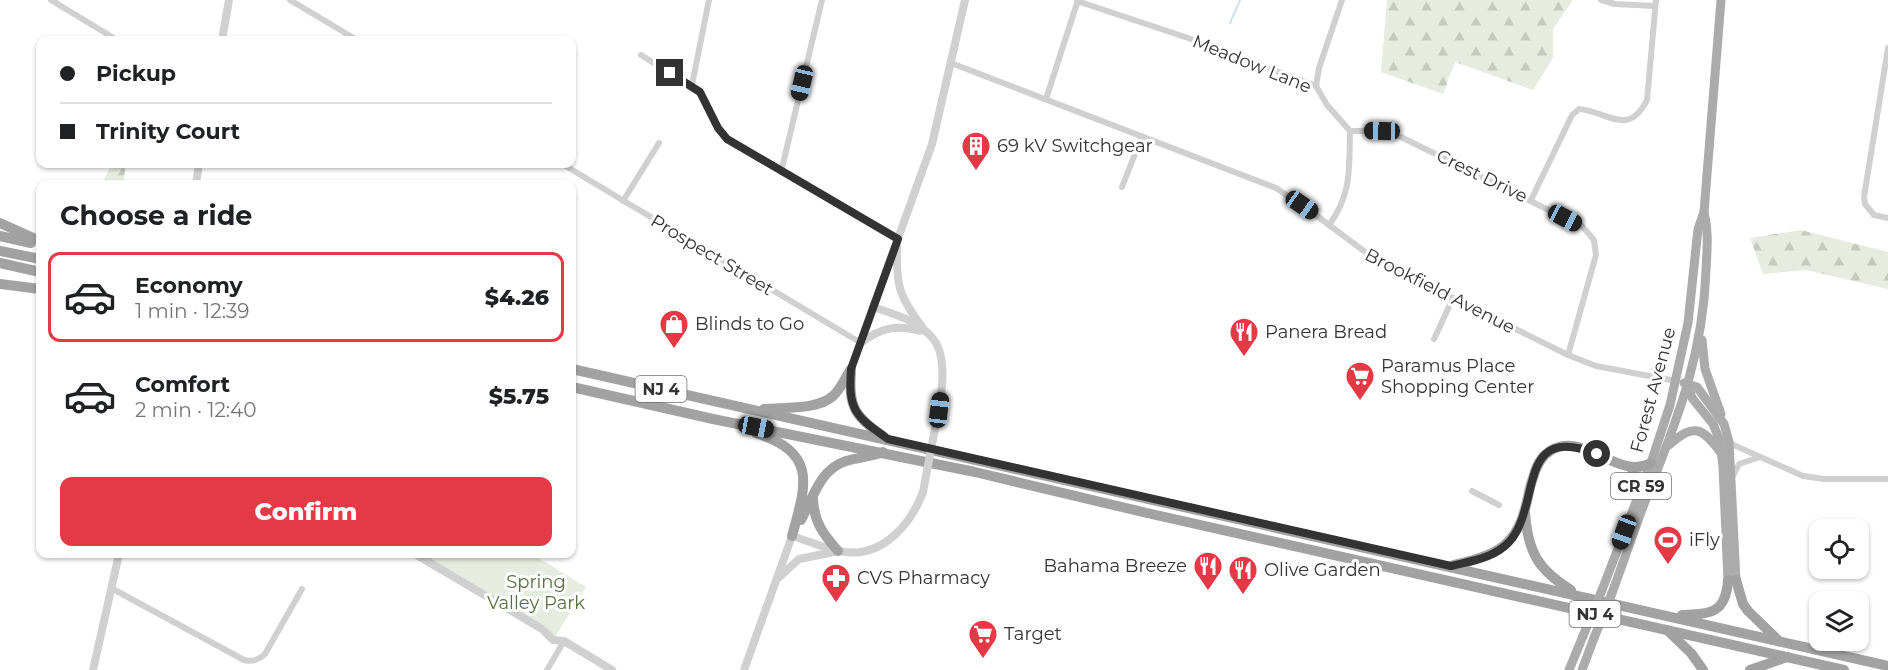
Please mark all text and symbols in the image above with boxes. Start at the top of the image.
street label: Meadow Lane [1189,30,1315,98]
route end [656,59,683,86]
text: Pickup [96,60,176,87]
car [789,63,815,103]
text: Trinity Court [96,118,240,145]
car [1364,122,1400,140]
building icon: 69 kV Switchgear [960,130,992,172]
place label: 69 kV Switchgear [997,135,1153,157]
street label: Crest Drive [1433,145,1531,208]
car [1282,187,1322,223]
text: Choose a ride [60,199,252,232]
car [1545,202,1585,234]
street label: Prospect Street [647,210,777,300]
street label: Brookfield Avenue [1361,244,1519,338]
icon: car [63,270,117,324]
text: Economy [135,272,243,299]
text: $4.26 [485,284,549,311]
text: 1 min · 12:39 [135,299,249,323]
shop icon: Blinds to Go [658,308,690,350]
place label: Blinds to Go [695,313,804,335]
restaurant icon: Panera Bread [1228,316,1260,358]
place label: Panera Bread [1265,321,1387,343]
street label: Forest Avenue [1626,325,1680,455]
place label: Paramus Place Shopping Center [1381,355,1534,398]
supermarket icon: Paramus Place Shopping Center [1344,360,1376,402]
icon: car [63,369,117,423]
text: Comfort [135,371,230,398]
road number: NJ 4 [636,376,686,402]
text: $5.75 [489,383,549,410]
car [928,391,950,429]
text: 2 min · 12:40 [135,398,257,422]
car [737,415,775,439]
route start [1583,440,1610,467]
road number: CR 59 [1611,473,1671,499]
button: Confirm [60,477,552,546]
car [1609,512,1639,552]
map controls [1809,519,1869,651]
button: locate [1809,519,1869,579]
sports icon: iFly [1652,524,1684,566]
place label: iFly [1689,529,1720,551]
restaurant icon: Bahama Breeze [1192,550,1224,592]
restaurant icon: Olive Garden [1227,554,1259,596]
place label: Bahama Breeze [1043,555,1187,577]
place label: Olive Garden [1264,559,1381,581]
pharmacy icon: CVS Pharmacy [820,562,852,604]
place label: CVS Pharmacy [857,567,990,589]
park label: Spring Valley Park [487,571,585,614]
button: layers [1809,591,1869,651]
road number: NJ 4 [1570,601,1620,627]
supermarket icon: Target [967,618,999,660]
place label: Target [1004,623,1062,645]

